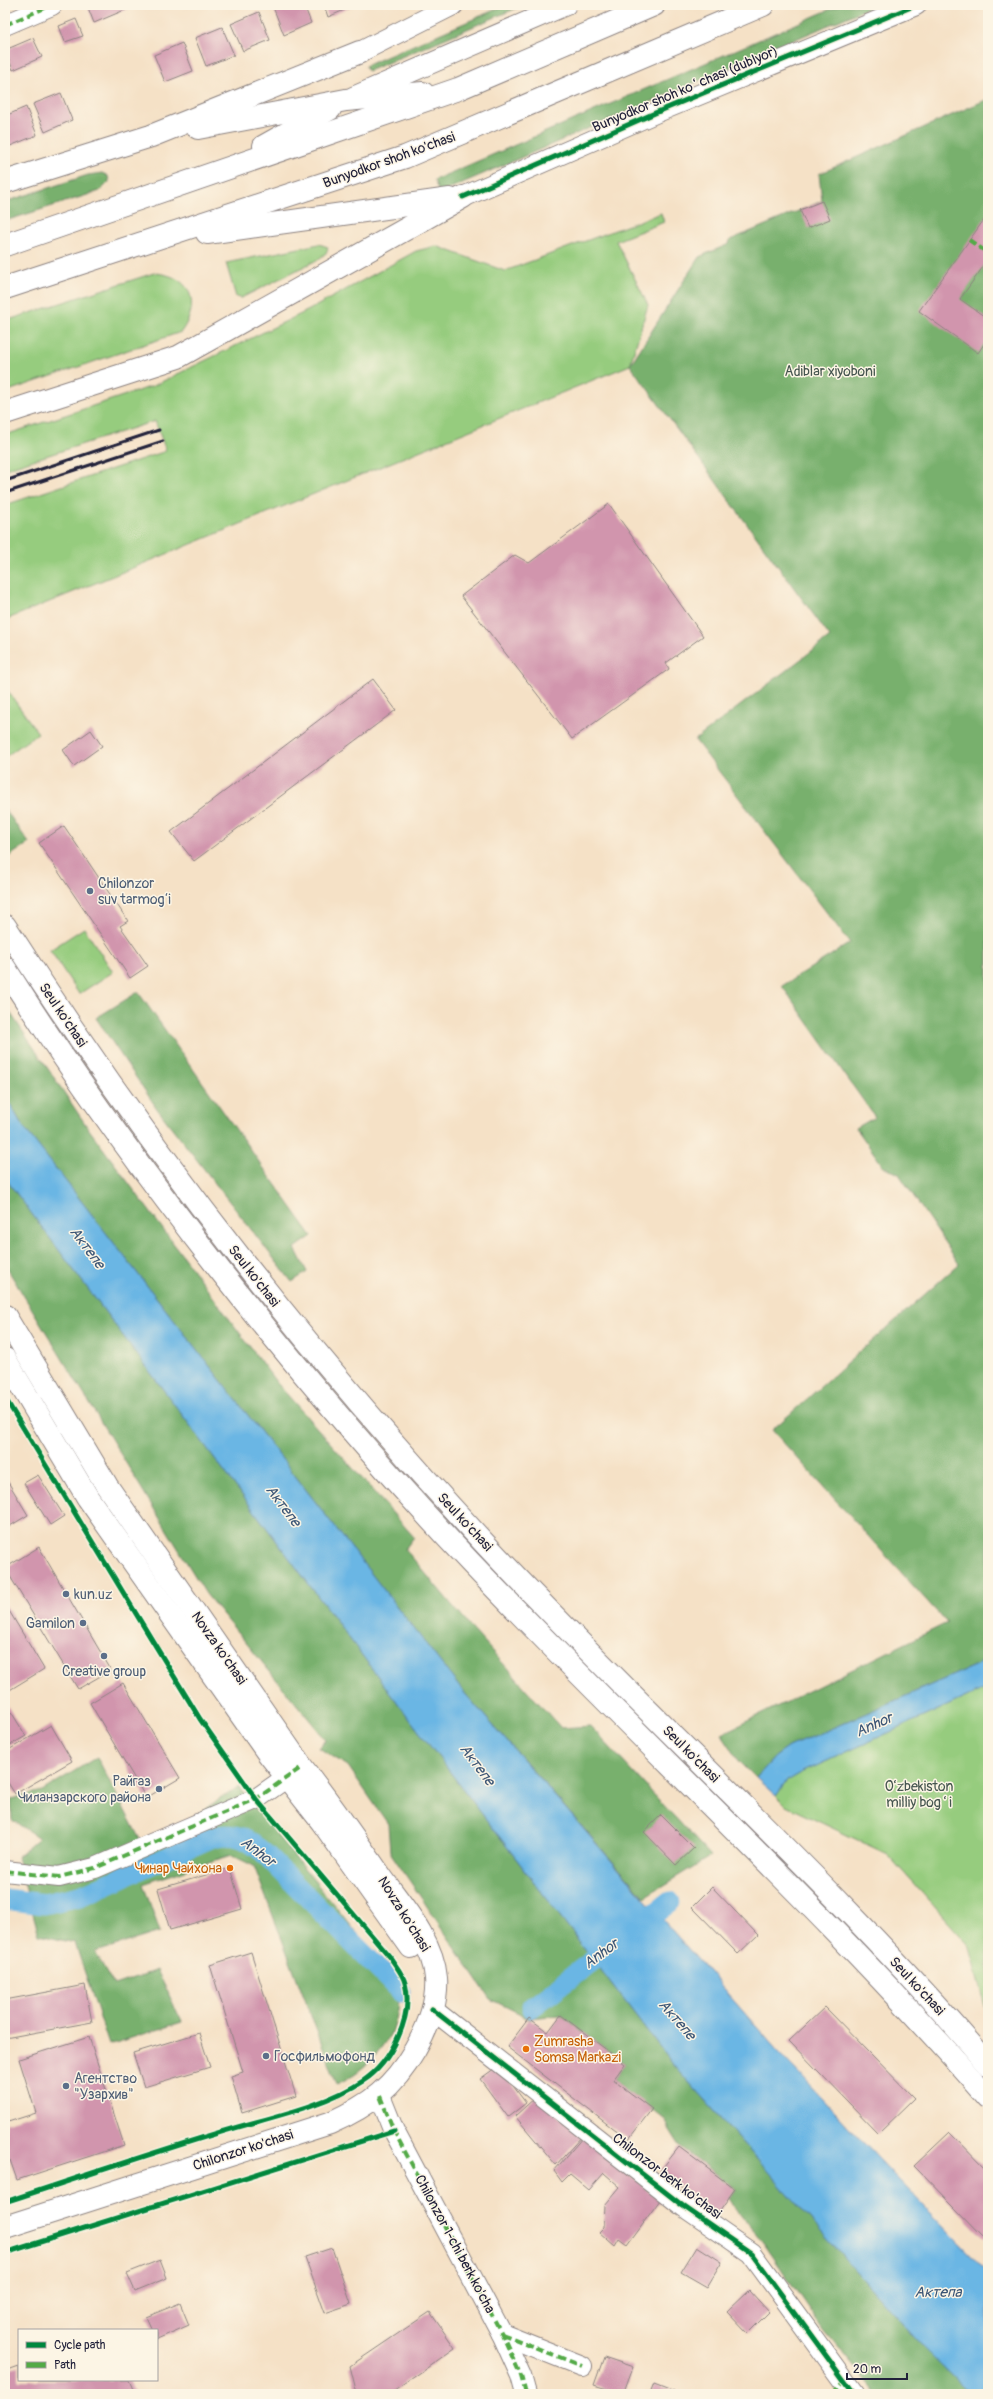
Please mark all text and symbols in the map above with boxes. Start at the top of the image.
street label: Bunyodkor shoh koʻchasi (dublyor) [590,42,780,136]
street label: Bunyodkor shoh ko'chasi [321,128,458,192]
park label: Adiblar xiyoboni [785,363,876,380]
place label: Chilonzor suv tarmog‘i [98,875,171,908]
marker: Chilonzor suv tarmog‘i [85,886,95,896]
street label: Seul ko'chasi [35,980,91,1051]
water label: Актепе [65,1223,110,1274]
street label: Seul ko'chasi [225,1242,284,1311]
water label: Актепе [261,1481,306,1532]
street label: Seul ko'chasi [434,1489,497,1555]
place label: kun.uz [74,1586,112,1603]
marker: kun.uz [61,1589,71,1599]
street label: Novza ko'chasi [188,1608,251,1688]
place label: Gamilon [26,1615,75,1632]
marker: Gamilon [78,1618,88,1628]
marker: Creative group [99,1651,109,1661]
place label: Creative group [62,1663,146,1680]
water label: Anhor [852,1708,897,1742]
street label: Seul ko'chasi [659,1722,723,1786]
water label: Актепе [455,1740,500,1791]
place label: Райгаз Чиланзарского района [18,1773,151,1806]
park label: Oʻzbekiston milliy bogʻi [885,1778,953,1811]
marker: Райгаз Чиланзарского района [154,1784,164,1794]
water label: Anhor [237,1833,280,1872]
place label: Чинар Чайхона [135,1860,222,1877]
marker: Чинар Чайхона [225,1863,235,1873]
street label: Novza ko'chasi [374,1873,434,1955]
water label: Anhor [580,1934,623,1973]
street label: Seul ko'chasi [886,1953,949,2019]
water label: Актепе [654,1996,701,2045]
place label: Zumrasha Somsa Markazi [534,2033,622,2066]
marker: Zumrasha Somsa Markazi [521,2044,531,2054]
place label: Госфильмофонд [274,2048,375,2065]
marker: Госфильмофонд [261,2051,271,2061]
place label: Агентство "Узархив" [74,2070,137,2103]
marker: Агентство "Узархив" [61,2081,71,2091]
street label: Chilonzor ko'chasi [191,2126,296,2174]
street label: Chilonzor berk ko'chasi [609,2129,725,2223]
street label: Chilonzor 1-chi berk ko'cha [411,2172,499,2316]
water label: Актепа [915,2283,963,2302]
legend [18,2329,158,2381]
text: Cycle path [54,2338,106,2353]
scale bar [847,2355,907,2381]
text: Path [54,2358,76,2373]
text: 20 m [853,2362,882,2377]

